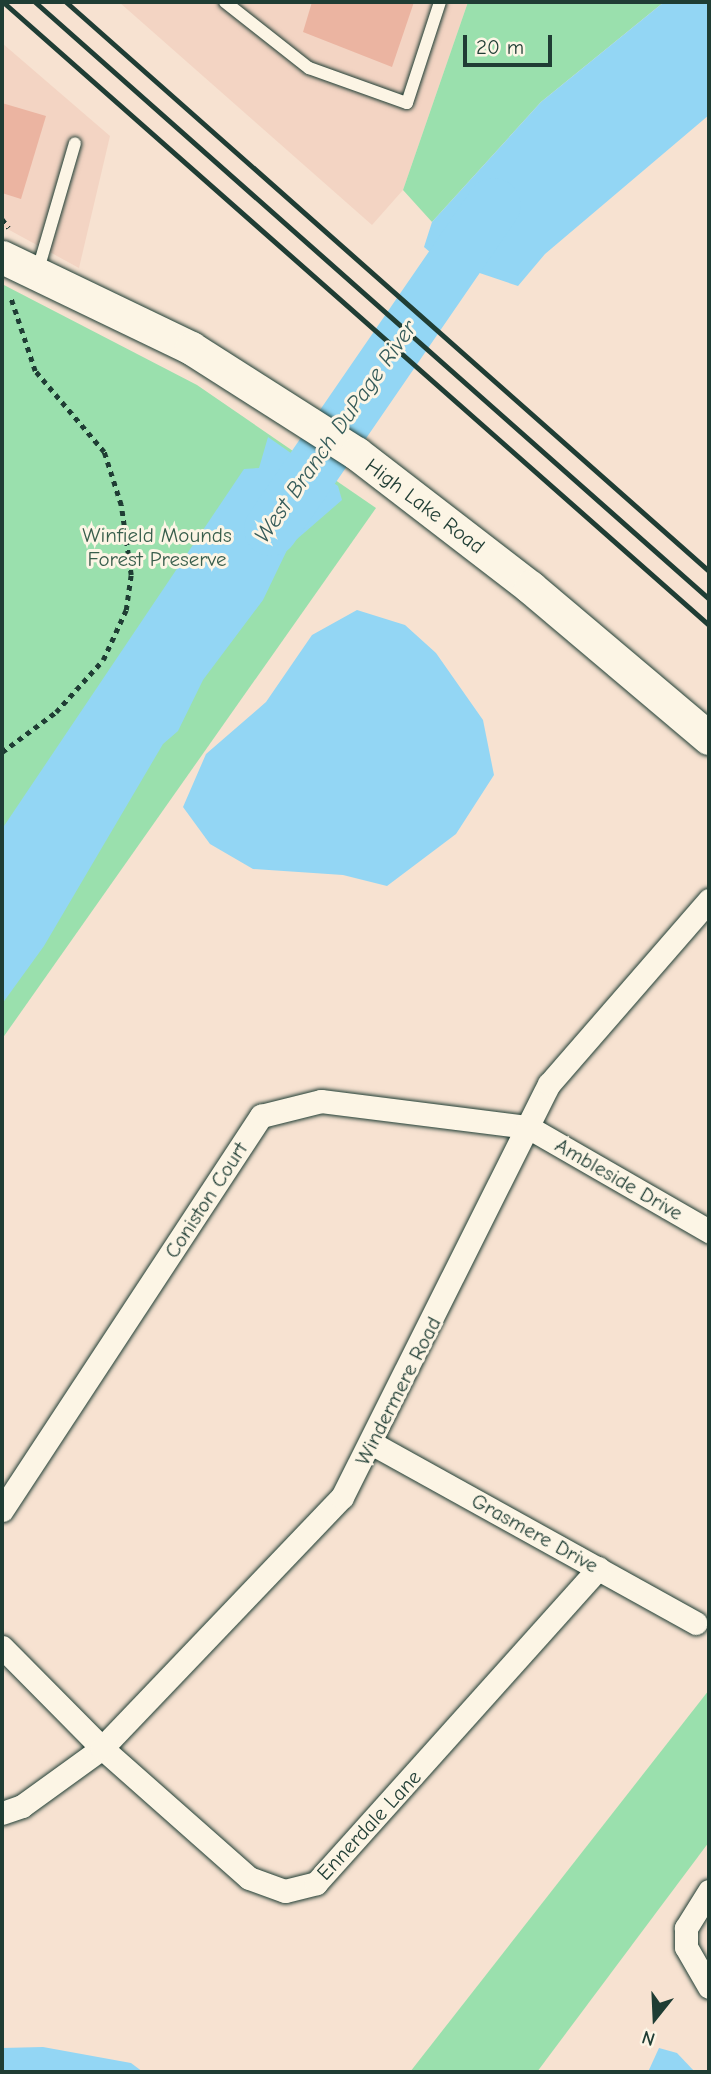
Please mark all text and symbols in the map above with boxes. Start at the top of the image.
scale bar [466,21,555,65]
text: 20 m [476,35,524,59]
water label: West Branch DuPage River [249,315,423,549]
street label: High Lake Road [360,453,490,559]
park label: Winfield Mounds Forest Preserve [82,522,232,572]
street label: Ambleside Drive [551,1132,687,1226]
street label: Coniston Court [159,1137,253,1263]
street label: Windermere Road [350,1313,446,1469]
street label: Grasmere Drive [467,1488,603,1578]
street label: Ennerdale Lane [312,1765,426,1885]
north arrow [620,1983,690,2053]
text: N [639,2026,658,2050]

